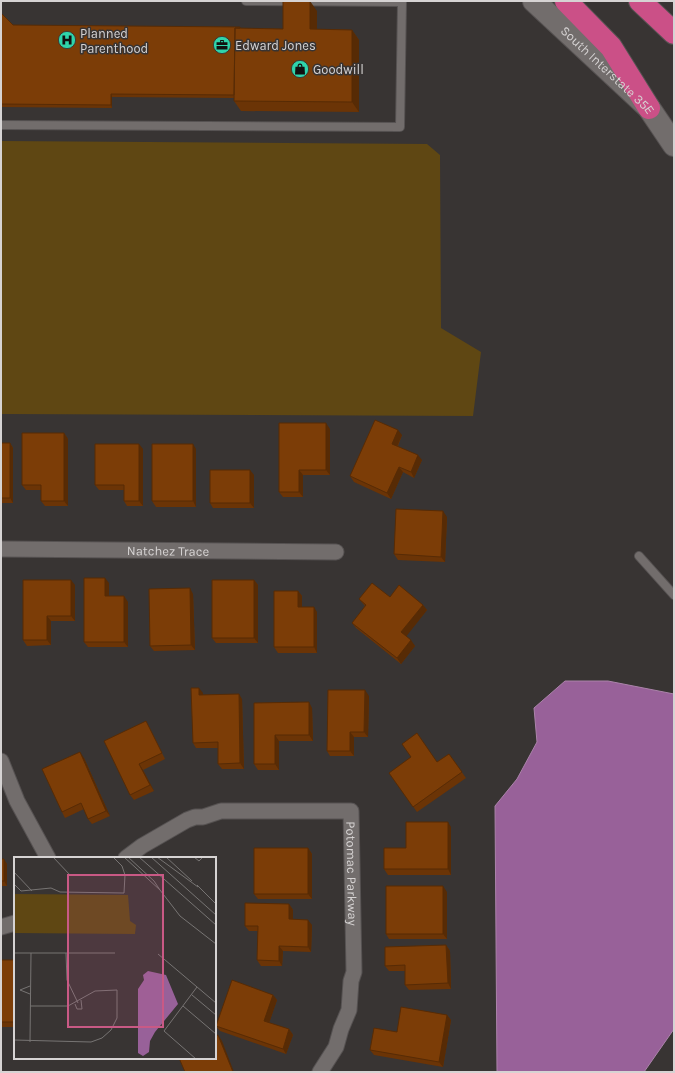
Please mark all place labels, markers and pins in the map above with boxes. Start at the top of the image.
place label: Planned Parenthood [80,26,148,56]
hospital icon: Planned Parenthood [57,30,77,50]
office icon: Edward Jones [212,35,232,55]
place label: Edward Jones [235,38,316,53]
shop icon: Goodwill [290,59,310,79]
place label: Goodwill [313,62,364,77]

